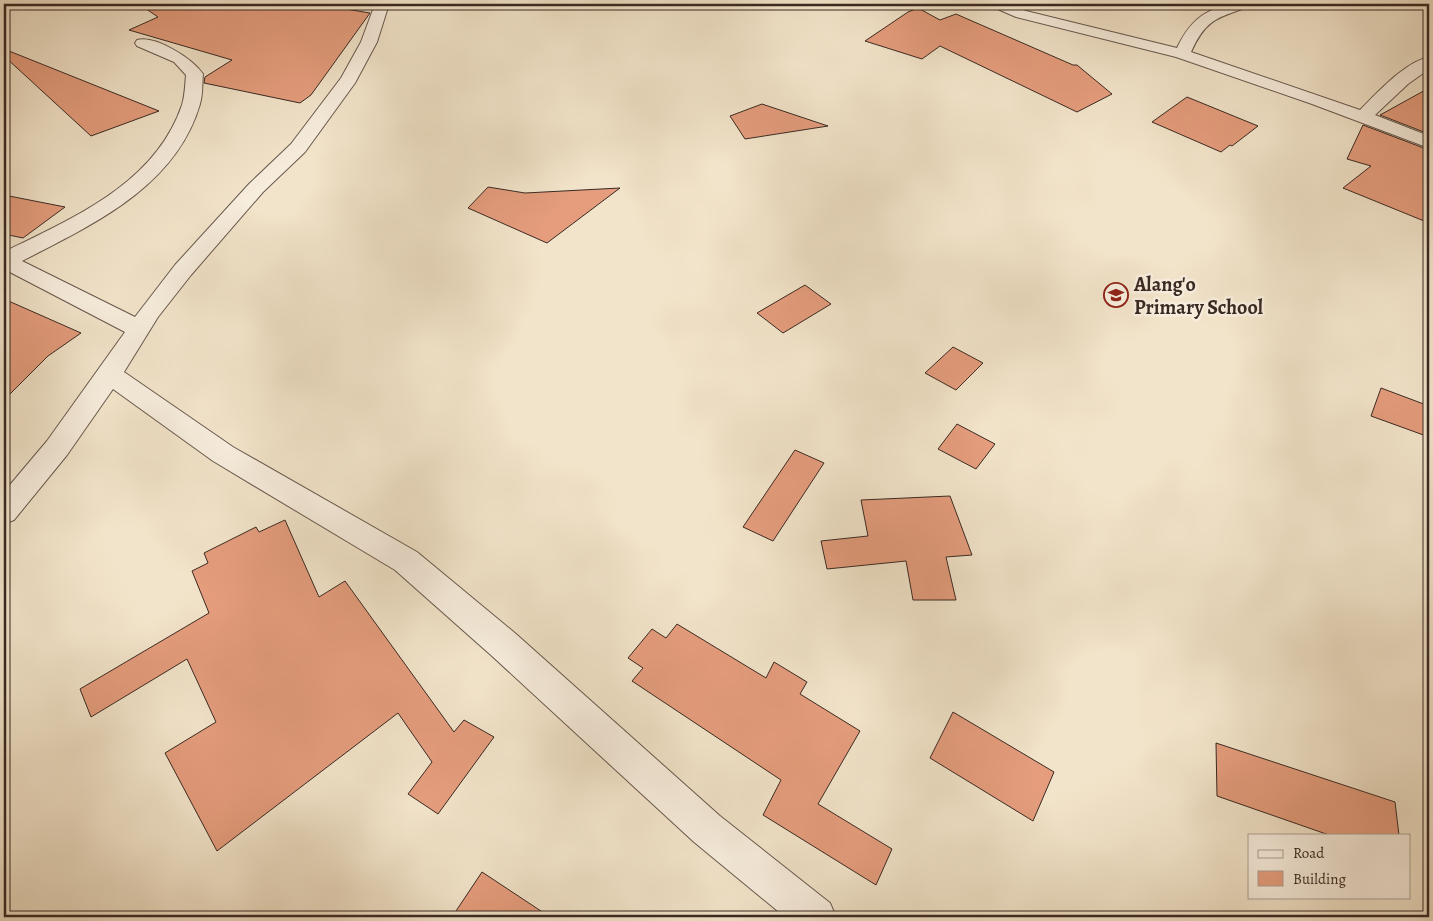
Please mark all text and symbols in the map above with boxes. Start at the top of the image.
place label: Alang'o Primary School [1133,271,1264,321]
school or university icon: Alang'o Primary School [1103,282,1129,308]
legend [1248,834,1410,898]
text: Road [1293,843,1325,863]
text: Building [1293,869,1346,889]

